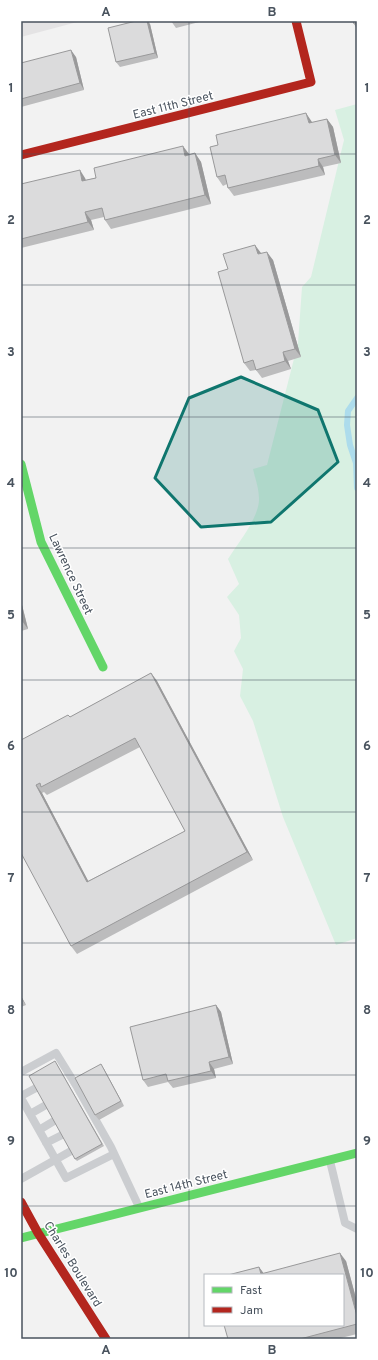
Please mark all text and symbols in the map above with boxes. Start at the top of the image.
text: A [101,5,111,21]
text: B [268,5,277,21]
text: 1 [8,81,14,97]
text: 1 [364,81,370,97]
street label: East 11th Street [131,88,215,124]
text: 2 [7,213,15,229]
text: 2 [363,213,371,229]
text: 3 [7,345,15,361]
text: 3 [363,345,371,361]
text: 4 [7,476,15,492]
text: 4 [363,476,371,492]
street label: Lawrence Street [44,531,96,618]
text: 5 [7,608,15,624]
text: 5 [363,608,371,624]
text: 6 [7,739,15,755]
text: 6 [363,739,371,755]
text: 7 [8,871,15,887]
text: 7 [364,871,371,887]
text: 8 [7,1003,15,1019]
text: 8 [363,1003,371,1019]
text: 9 [7,1134,15,1150]
text: 9 [363,1134,371,1150]
street label: East 14th Street [143,1167,229,1203]
street label: Charles Boulevard [39,1219,105,1310]
text: 10 [4,1266,18,1282]
text: 10 [360,1266,374,1282]
legend [204,1274,344,1326]
text: Fast [240,1283,262,1299]
text: Jam [240,1303,263,1319]
text: A [101,1343,111,1359]
text: B [268,1343,277,1359]

